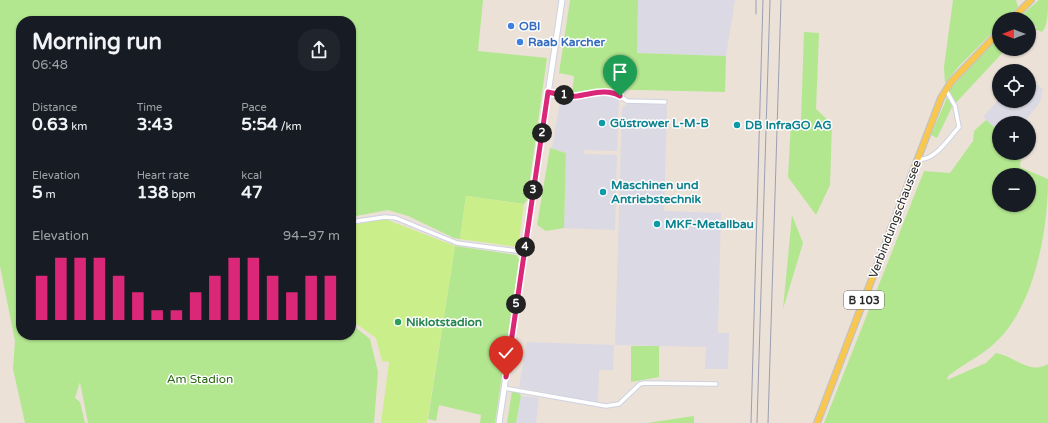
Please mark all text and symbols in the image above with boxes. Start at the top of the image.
north arrow [992,12,1036,56]
map controls [992,12,1036,212]
place label: OBI [519,19,540,33]
marker: OBI [506,21,516,31]
text: Morning run [32,29,162,55]
button: share [298,29,340,71]
place label: Raab Karcher [528,35,605,49]
marker: Raab Karcher [515,37,525,47]
pin [603,55,637,96]
text: 06:48 [32,57,68,73]
icon: arrive [609,61,631,83]
button: locate [992,64,1036,108]
pin: 1 [554,85,574,105]
text: 1 [561,88,567,101]
text: Distance [32,101,77,114]
text: Time [137,101,162,114]
text: Pace [241,101,267,114]
text: 0.63 [32,114,68,135]
text: 3:43 [137,114,173,135]
text: 5:54 [241,114,278,135]
place label: Güstrower L-M-B [610,116,709,130]
button: + [992,116,1036,160]
marker: Güstrower L-M-B [597,118,607,128]
place label: DB InfraGO AG [745,118,832,132]
text: km [68,120,87,133]
text: /km [278,120,302,133]
marker: DB InfraGO AG [732,120,742,130]
pin: 2 [532,123,552,143]
text: 2 [539,126,545,139]
street label: Verbindungschaussee [866,158,924,280]
button: − [992,168,1036,212]
text: Elevation [32,169,80,182]
text: Heart rate [137,169,189,182]
text: kcal [241,169,262,182]
place label: Maschinen und Antriebstechnik [611,178,702,206]
pin: 3 [523,180,543,200]
text: 5 [32,182,43,203]
text: 138 [137,182,169,203]
text: 47 [241,182,263,203]
text: 3 [530,183,536,196]
marker: Maschinen und Antriebstechnik [598,187,608,197]
text: m [43,188,56,201]
text: bpm [169,188,196,201]
place label: MKF-Metallbau [665,217,754,231]
marker: MKF-Metallbau [652,219,662,229]
text: Elevation [32,228,89,244]
text: 94–97 m [283,228,340,244]
pin: 4 [515,237,535,257]
text: 4 [522,240,528,253]
road number: B 103 [844,291,884,309]
pin: 5 [506,294,526,314]
text: 5 [513,297,519,310]
place label: Niklotstadion [406,315,482,329]
marker: Niklotstadion [393,317,403,327]
pin [489,336,523,377]
icon: check [495,342,517,364]
park label: Am Stadion [167,372,233,386]

